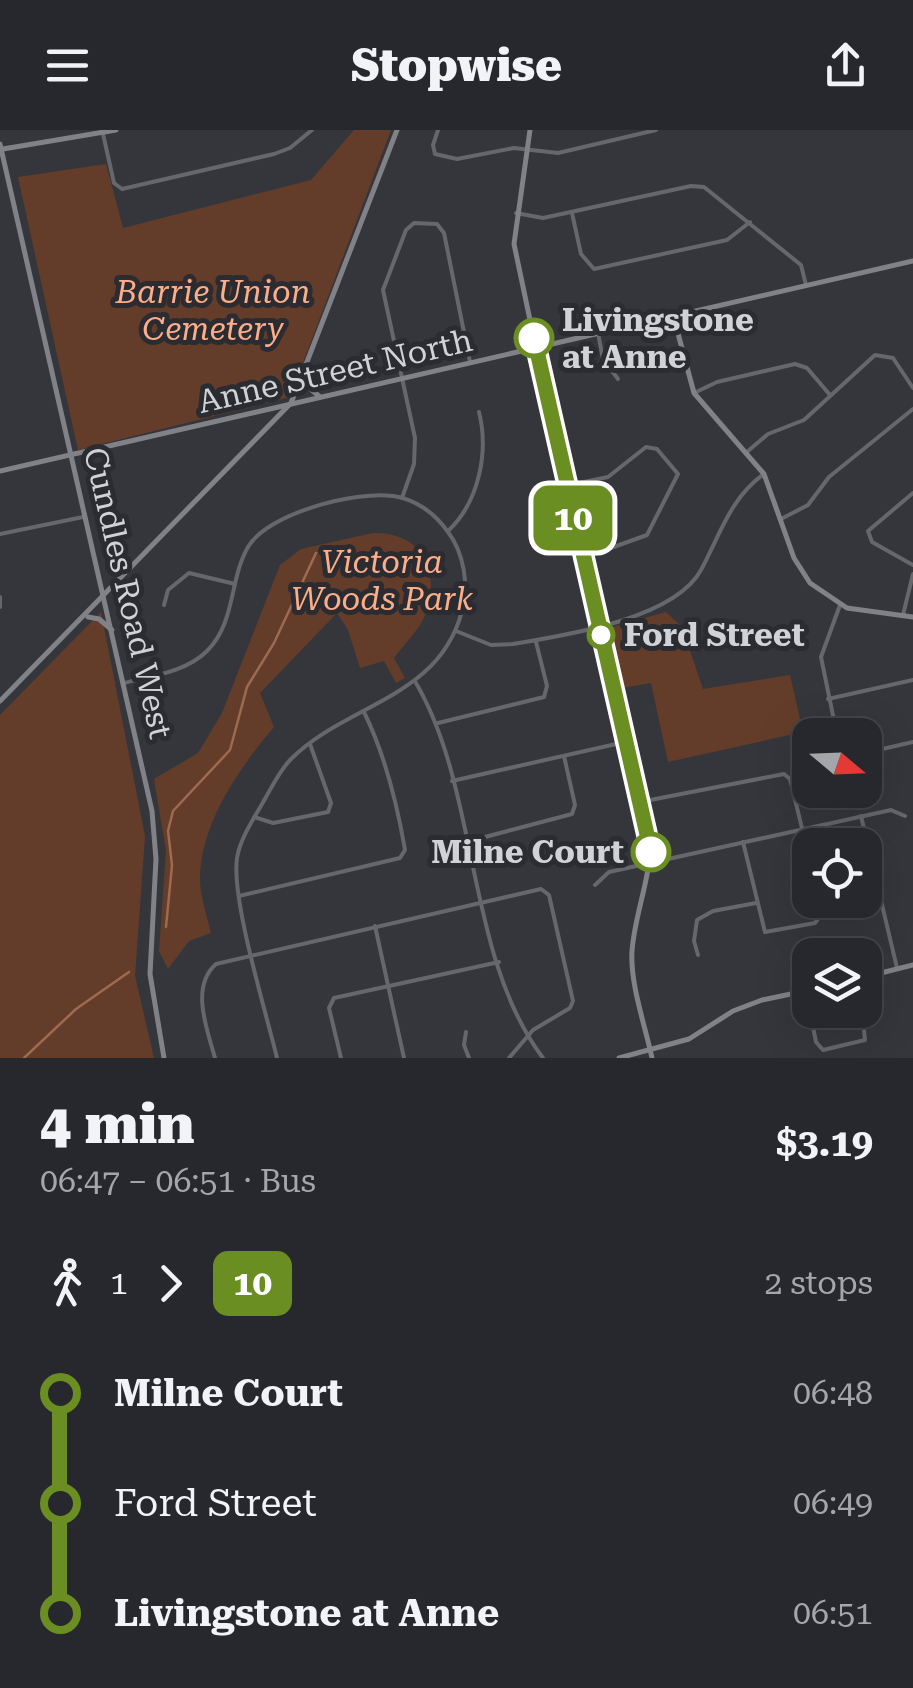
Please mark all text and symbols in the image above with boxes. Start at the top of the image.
icon: menu [40,38,95,93]
icon: share [818,38,873,93]
text: Stopwise [351,39,562,92]
park label: Barrie Union Cemetery [114,273,311,348]
place label: Livingstone at Anne [562,301,754,376]
marker: Livingstone at Anne [515,319,553,357]
street label: Anne Street North [194,321,476,421]
street label: Cundles Road West [76,444,180,742]
line badge: 10 [528,486,618,550]
text: 10 [553,498,593,539]
park label: Victoria Woods Park [291,543,474,618]
place label: Ford Street [624,616,805,654]
marker: Ford Street [588,622,614,648]
north arrow [792,718,882,808]
map controls [792,718,882,1028]
button: locate [792,828,882,918]
place label: Milne Court [431,833,624,871]
marker: Milne Court [632,833,670,871]
button: layers [792,938,882,1028]
text: 4 min [40,1092,195,1156]
text: $3.19 [776,1121,873,1165]
text: 06:47 – 06:51 · Bus [40,1162,316,1200]
icon: walk [40,1256,95,1311]
icon: forward [143,1256,198,1311]
text: 10 [233,1263,272,1304]
text: 1 [110,1264,128,1302]
text: 2 stops [764,1264,873,1302]
text: Milne Court [114,1371,343,1415]
text: 06:48 [793,1374,873,1412]
text: Ford Street [114,1481,317,1525]
text: 06:49 [793,1484,873,1522]
text: Livingstone at Anne [114,1591,499,1635]
text: 06:51 [793,1594,873,1632]

